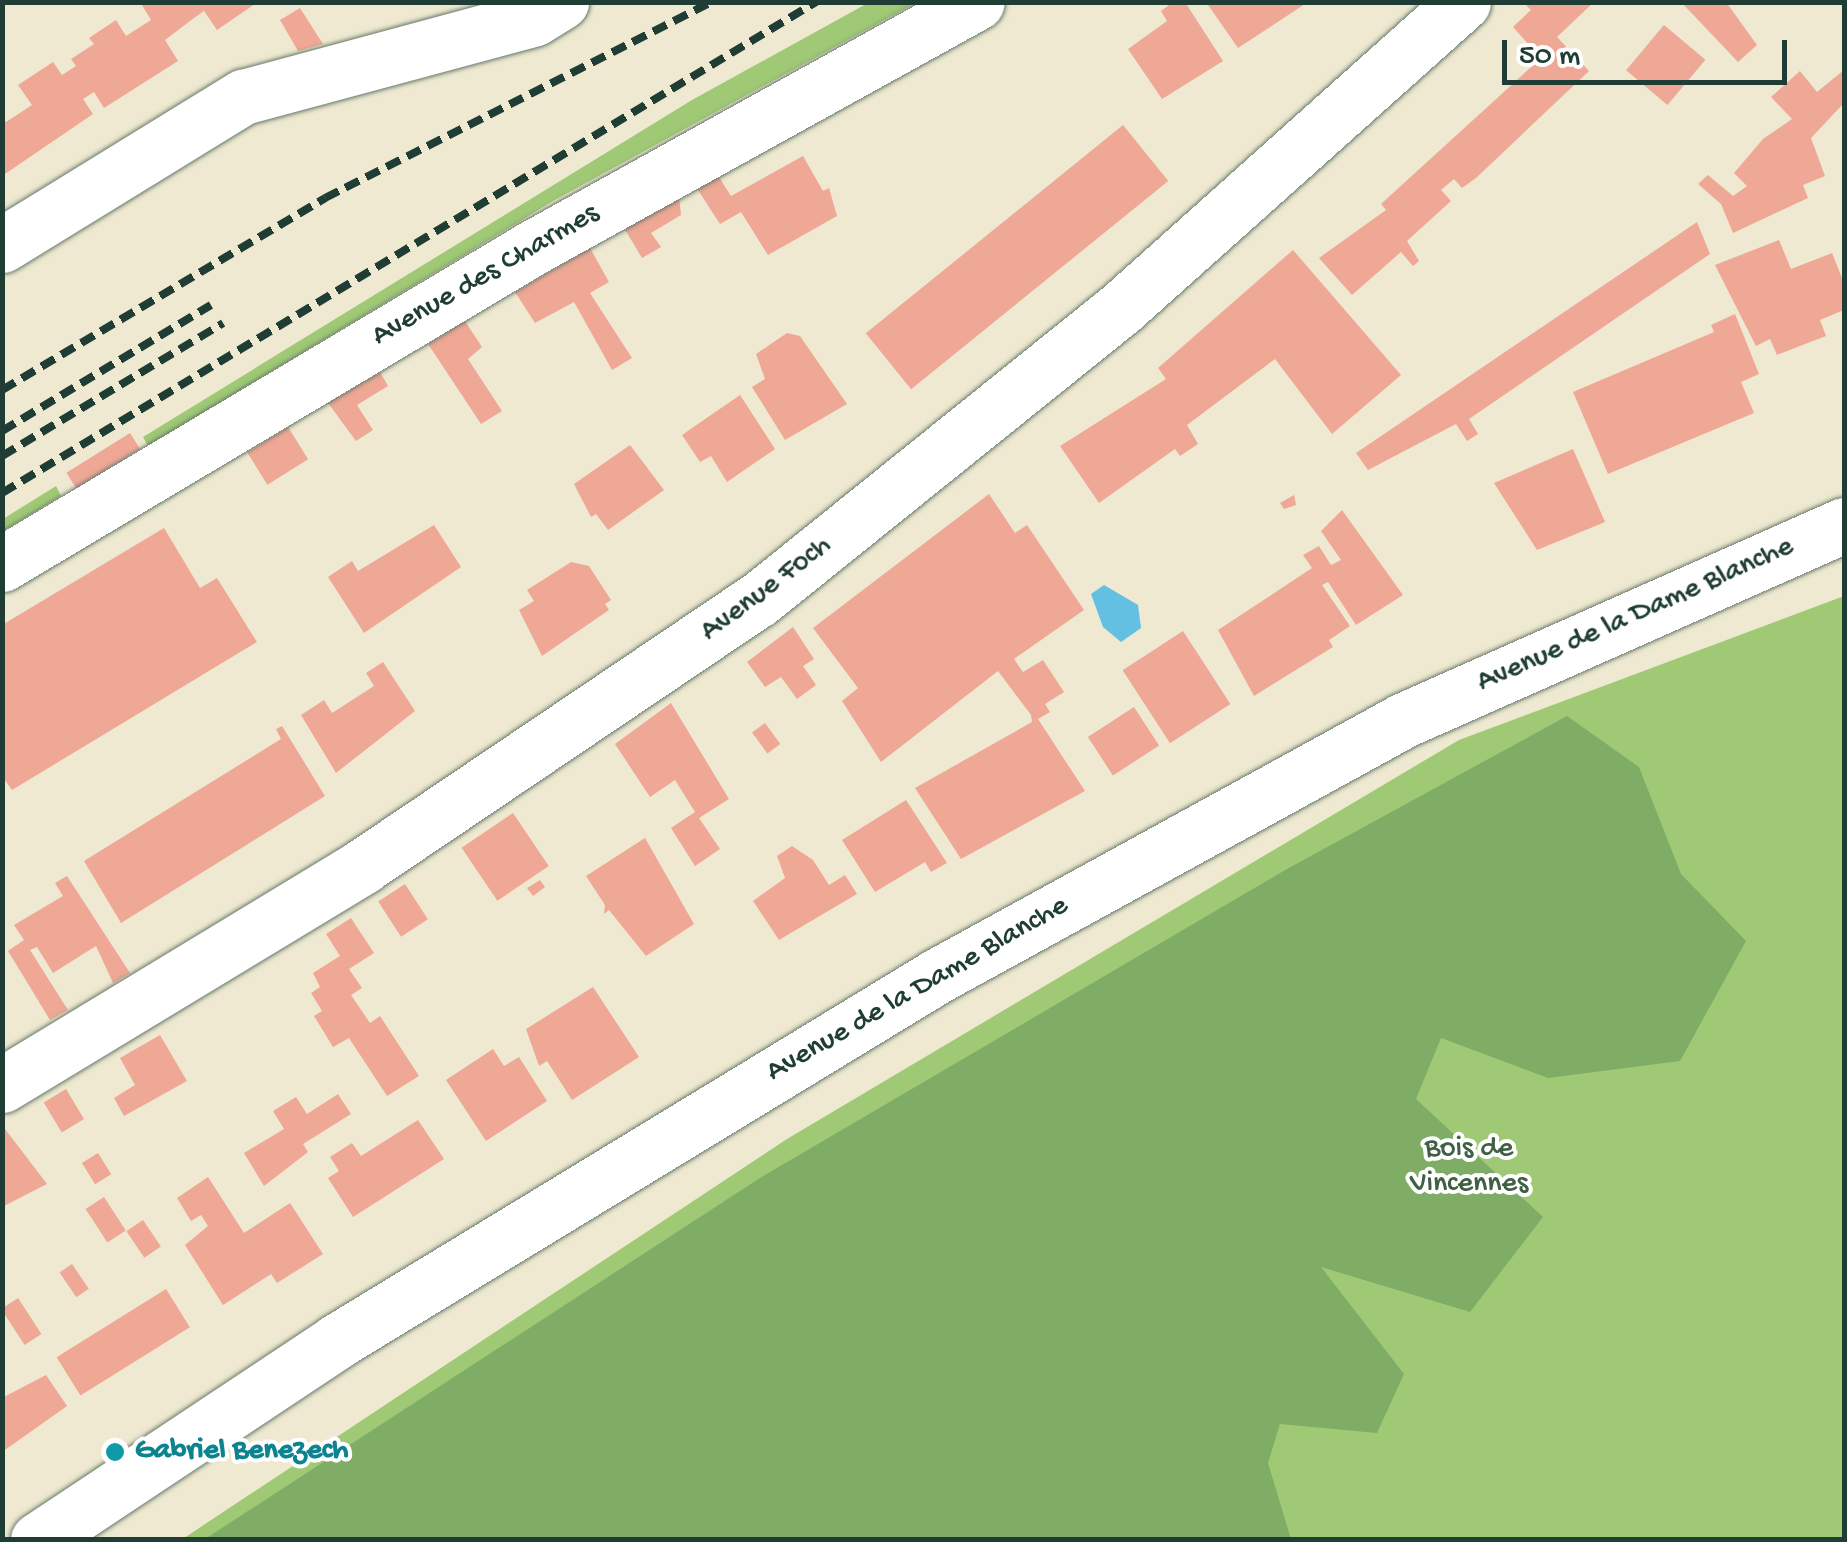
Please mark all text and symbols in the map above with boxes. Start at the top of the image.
scale bar [1507,20,1792,82]
text: 50 m [1519,40,1580,75]
street label: Avenue des Charmes [366,196,606,356]
street label: Avenue Foch [694,529,840,651]
street label: Avenue de la Dame Blanche [1472,530,1800,702]
street label: Avenue de la Dame Blanche [761,889,1075,1091]
park label: Bois de Vincennes [1410,1132,1528,1202]
place label: Gabriel Benezech [135,1434,348,1470]
marker: Gabriel Benezech [104,1441,126,1463]

